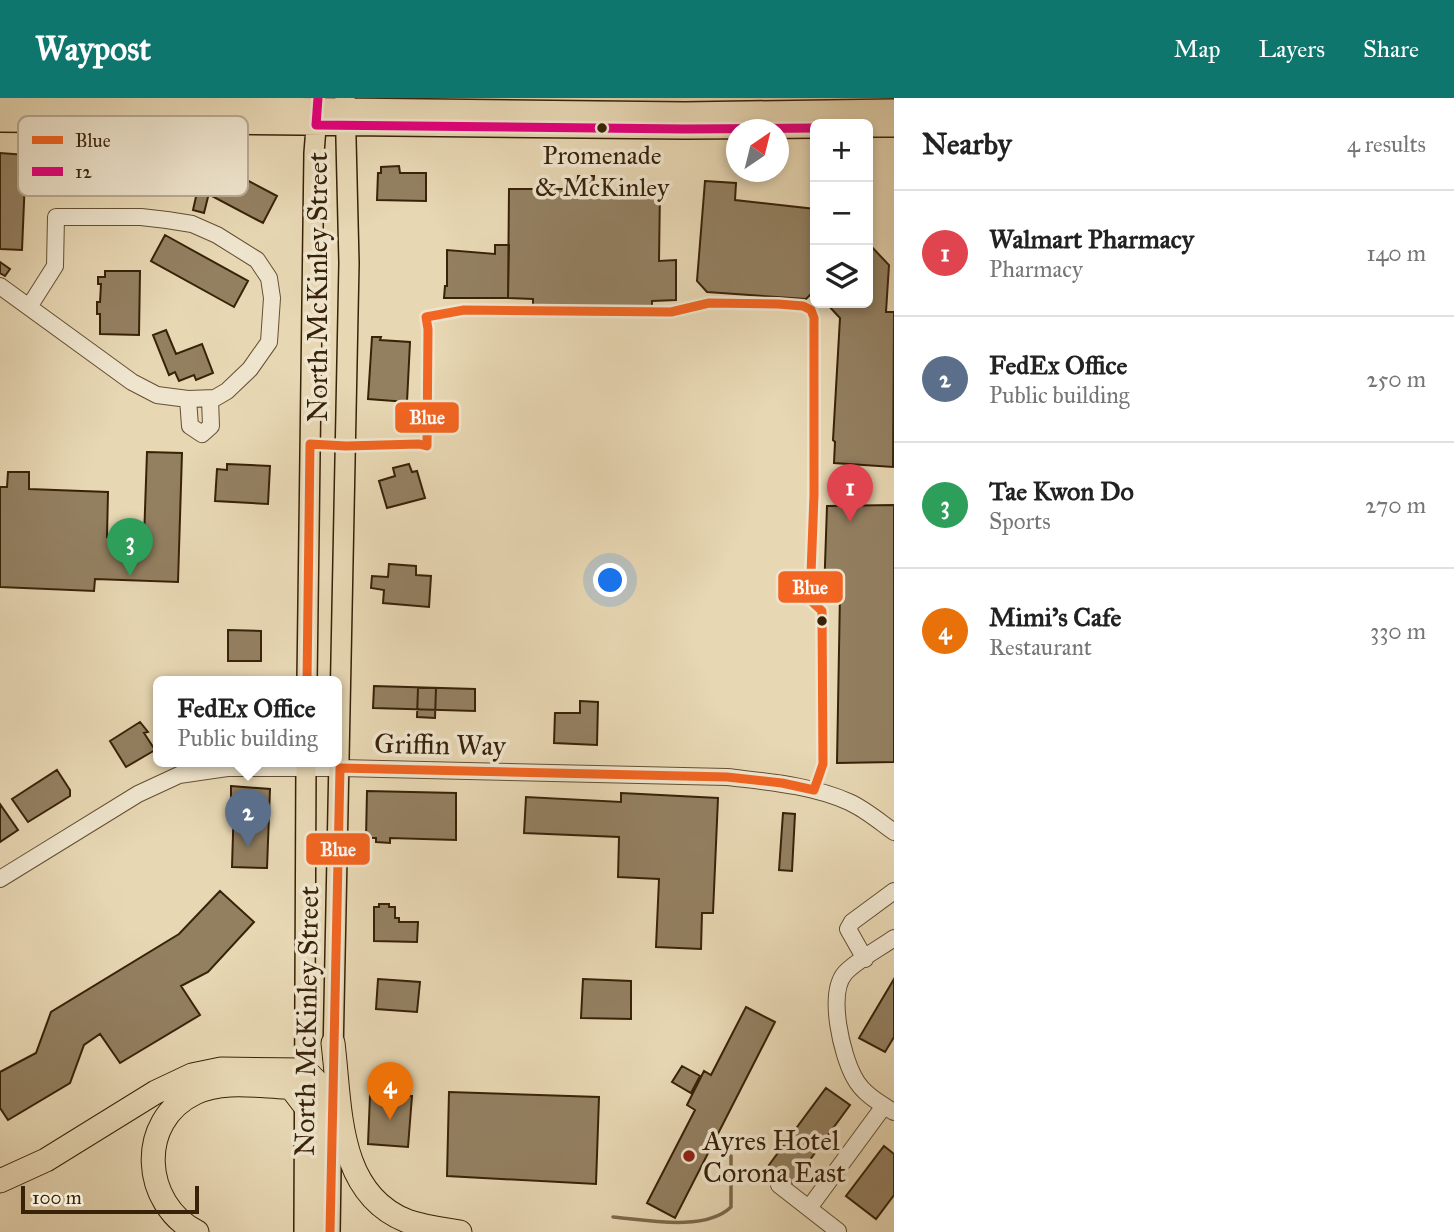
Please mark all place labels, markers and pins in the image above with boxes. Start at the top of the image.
marker: Promenade & McKinley [595,121,609,135]
place label: Promenade & McKinley [535,139,670,203]
pin: 1 [827,464,873,522]
pin: 3 [107,518,153,576]
unlabelled marker [815,614,829,628]
pin: 2 [225,789,271,847]
pin: 4 [367,1062,413,1120]
place label: Ayres Hotel Corona East [702,1123,846,1190]
marker: Ayres Hotel Corona East [681,1148,697,1164]

